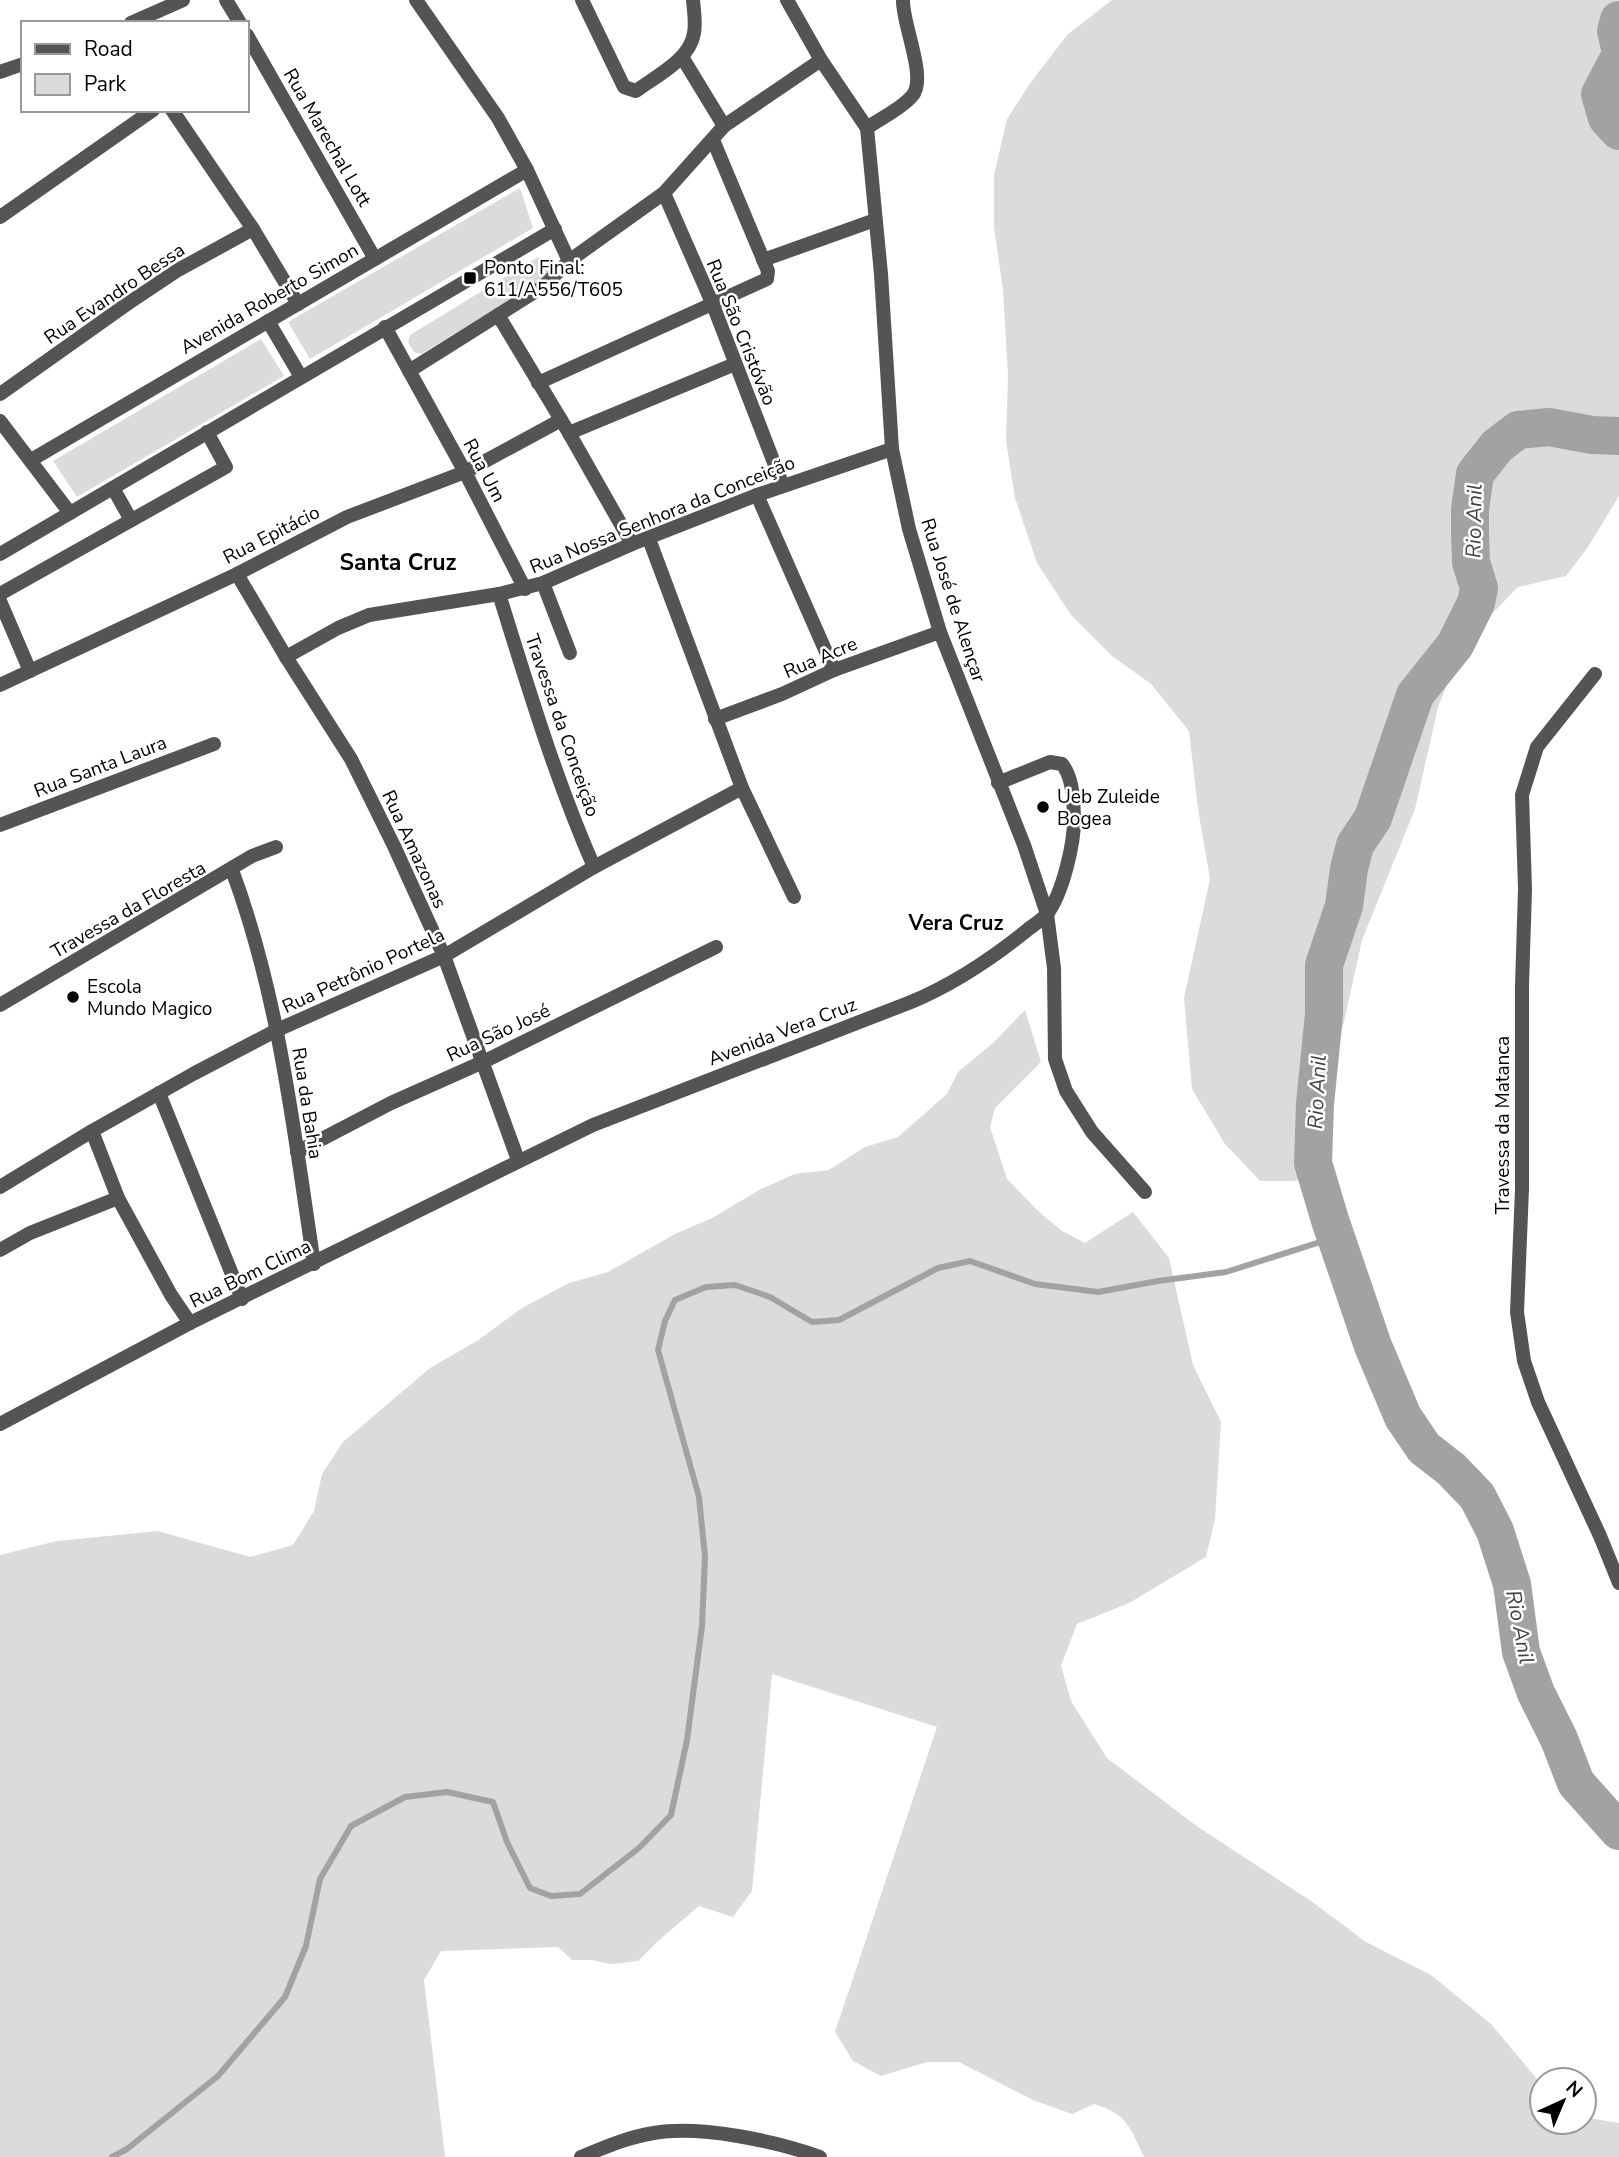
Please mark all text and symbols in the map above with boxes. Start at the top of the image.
legend [21,21,248,112]
text: Road [84,35,133,63]
street label: Rua Marechal Lott [277,64,377,212]
text: Park [84,70,126,98]
street label: Rua Evandro Bessa [39,237,190,351]
street label: Avenida Roberto Simon [176,237,363,361]
place label: Ponto Final: 611/A556/T605 [484,255,623,303]
street label: Rua São Cristóvão [700,255,782,409]
marker: Ponto Final: 611/A556/T605 [462,270,478,286]
street label: Rua Um [457,434,512,507]
street label: Rua Nossa Senhora da Conceição [526,450,799,580]
water label: Rio Anil [1459,484,1489,558]
street label: Rua Epitácio [219,499,324,570]
street label: Rua José de Alençar [914,515,992,686]
district label: Santa Cruz [339,547,457,578]
street label: Travessa da Conceição [519,630,606,820]
street label: Rua Acre [780,631,861,685]
street label: Rua Santa Laura [30,730,171,804]
place label: Ueb Zuleide Bogea [1057,784,1160,832]
street label: Rua Amazonas [375,786,453,913]
marker: Ueb Zuleide Bogea [1035,799,1051,815]
street label: Travessa da Floresta [46,855,211,965]
district label: Vera Cruz [908,909,1004,937]
street label: Rua Petrônio Portela [278,922,449,1020]
place label: Escola Mundo Magico [87,974,212,1022]
marker: Escola Mundo Magico [65,989,81,1005]
street label: Avenida Vera Cruz [704,992,861,1072]
street label: Rua São José [442,998,554,1068]
street label: Travessa da Matanca [1490,1036,1516,1214]
street label: Rua da Bahia [285,1046,329,1161]
water label: Rio Anil [1301,1054,1333,1130]
street label: Rua Bom Clima [185,1233,315,1315]
water label: Rio Anil [1499,1588,1541,1666]
north arrow [1528,2066,1598,2136]
text: N [1560,2075,1588,2104]

